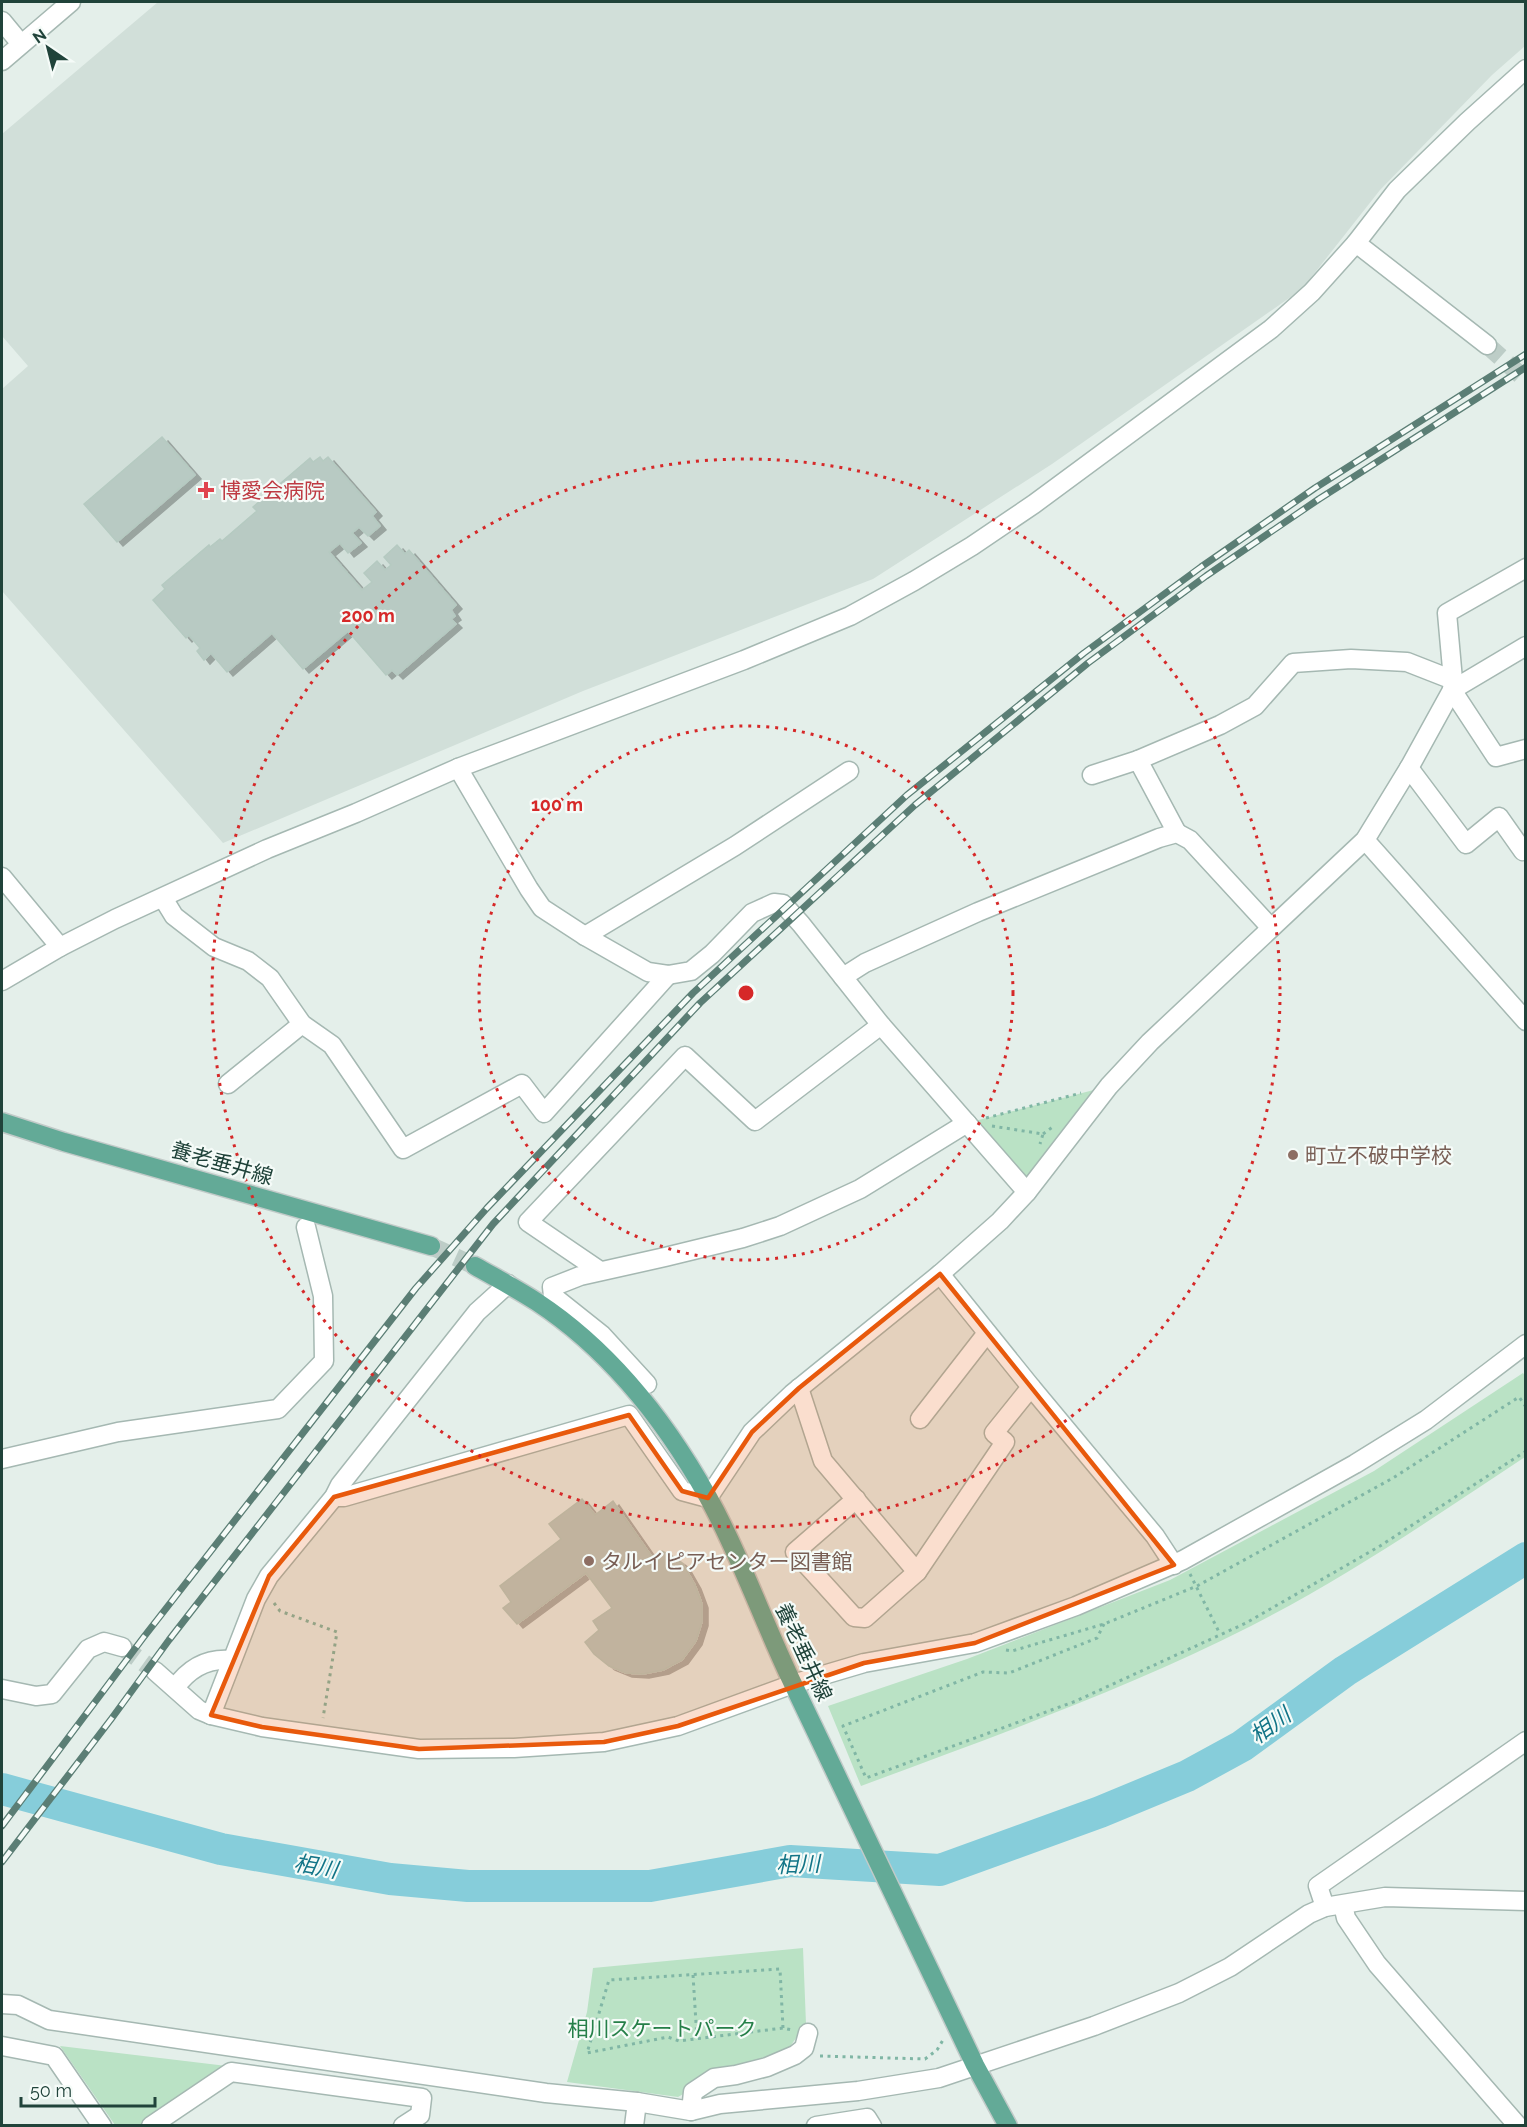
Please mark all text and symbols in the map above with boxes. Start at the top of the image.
north arrow [18,18,78,78]
text: N [29,25,50,47]
place label: 博愛会病院 [220,478,325,503]
marker: 博愛会病院 [197,481,215,499]
text: 200 m [341,605,395,626]
text: 100 m [531,794,583,815]
centre of rings [736,983,756,1003]
street label: 養老垂井線 [168,1137,276,1189]
place label: 町立不破中学校 [1305,1143,1452,1168]
marker: 町立不破中学校 [1286,1148,1300,1162]
place label: タルイピアセンター図書館 [601,1549,853,1574]
marker: タルイピアセンター図書館 [582,1554,596,1568]
street label: 養老垂井線 [770,1599,838,1705]
water label: 相川 [1245,1700,1297,1748]
water label: 相川 [292,1849,342,1883]
water label: 相川 [776,1850,822,1878]
park label: 相川スケートパーク [568,2016,757,2041]
scale bar [21,2070,154,2108]
text: 50 m [30,2080,72,2101]

